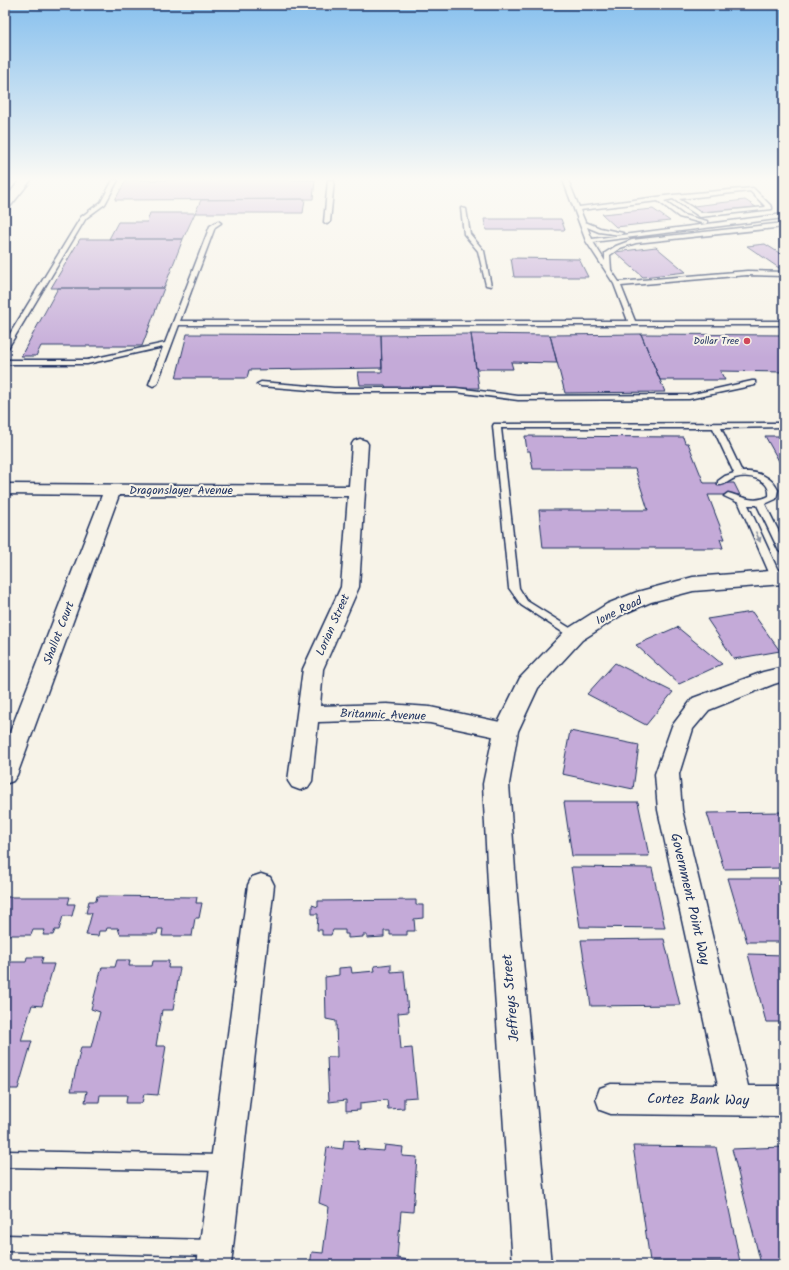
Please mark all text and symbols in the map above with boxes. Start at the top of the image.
place label: Dollar Tree [693,333,739,349]
marker: Dollar Tree [742,336,752,346]
street label: Dragonslayer Avenue [129,481,233,500]
one-way arrow [754,531,761,543]
street label: Lorian Street [311,591,355,659]
street label: Ione Road [592,591,646,630]
street label: Shallot Court [38,598,80,667]
street label: Britannic Avenue [340,704,427,726]
street label: Government Point Way [664,831,716,968]
street label: Jeffreys Street [496,953,526,1043]
street label: Cortez Bank Way [647,1088,750,1112]

